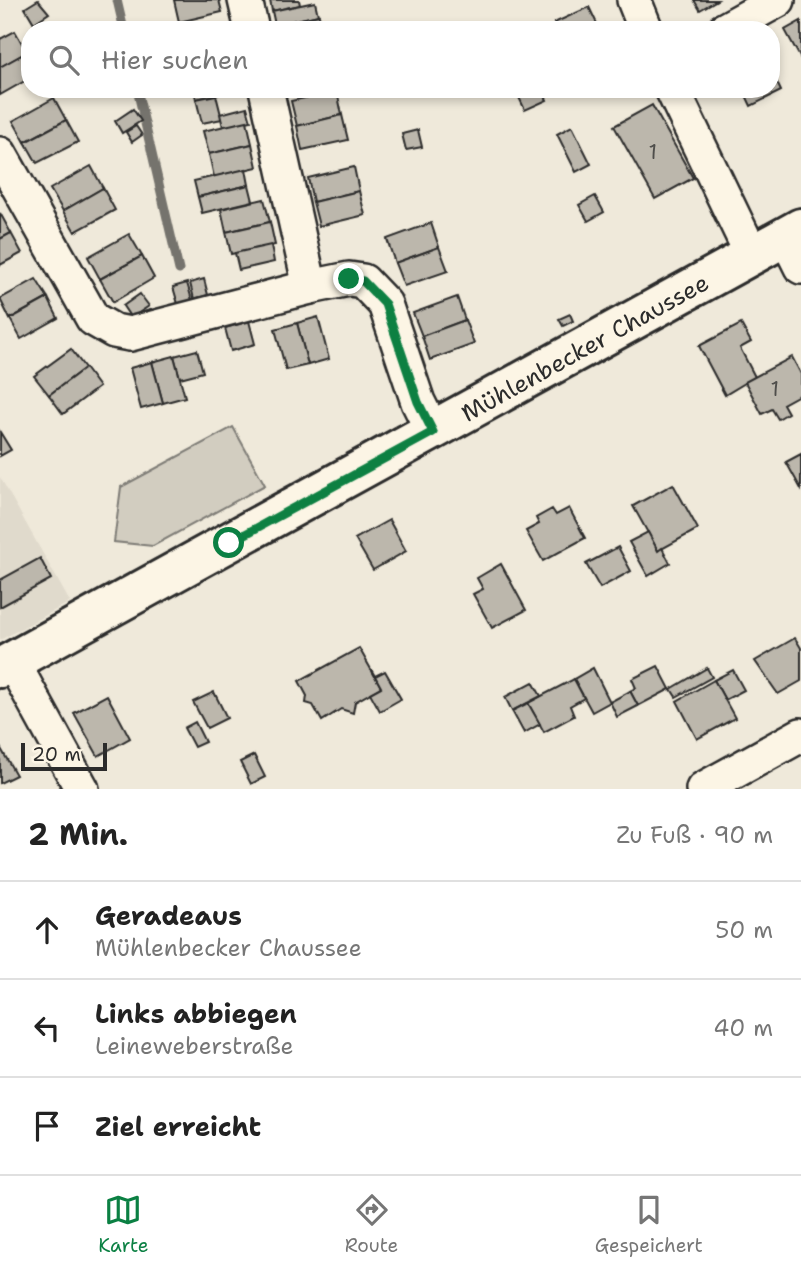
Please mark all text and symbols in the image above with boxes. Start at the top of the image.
search box [21,21,780,98]
icon: search [45,41,83,79]
text: Hier suchen [101,42,248,77]
house number: 1 [649,138,657,166]
route end [333,263,364,294]
street label: Mühlenbecker Chaussee [456,267,714,429]
house number: 1 [771,375,779,403]
route start [213,527,244,558]
scale bar [21,740,107,772]
text: 20 m [32,742,81,767]
text: 2 Min. [28,814,128,855]
text: Zu Fuß · 90 m [616,820,773,850]
text: Geradeaus [95,898,242,933]
icon: ahead [28,911,66,949]
text: 50 m [715,915,773,945]
text: Mühlenbecker Chaussee [95,933,362,963]
text: Links abbiegen [95,996,297,1031]
icon: left [28,1009,66,1047]
text: 40 m [713,1013,773,1043]
text: Leineweberstraße [95,1031,294,1061]
icon: arrive [28,1107,66,1145]
text: Ziel erreicht [95,1109,261,1144]
tab: Karte [98,1191,148,1258]
tab: Route [345,1191,398,1258]
tab: Gespeichert [595,1191,703,1258]

